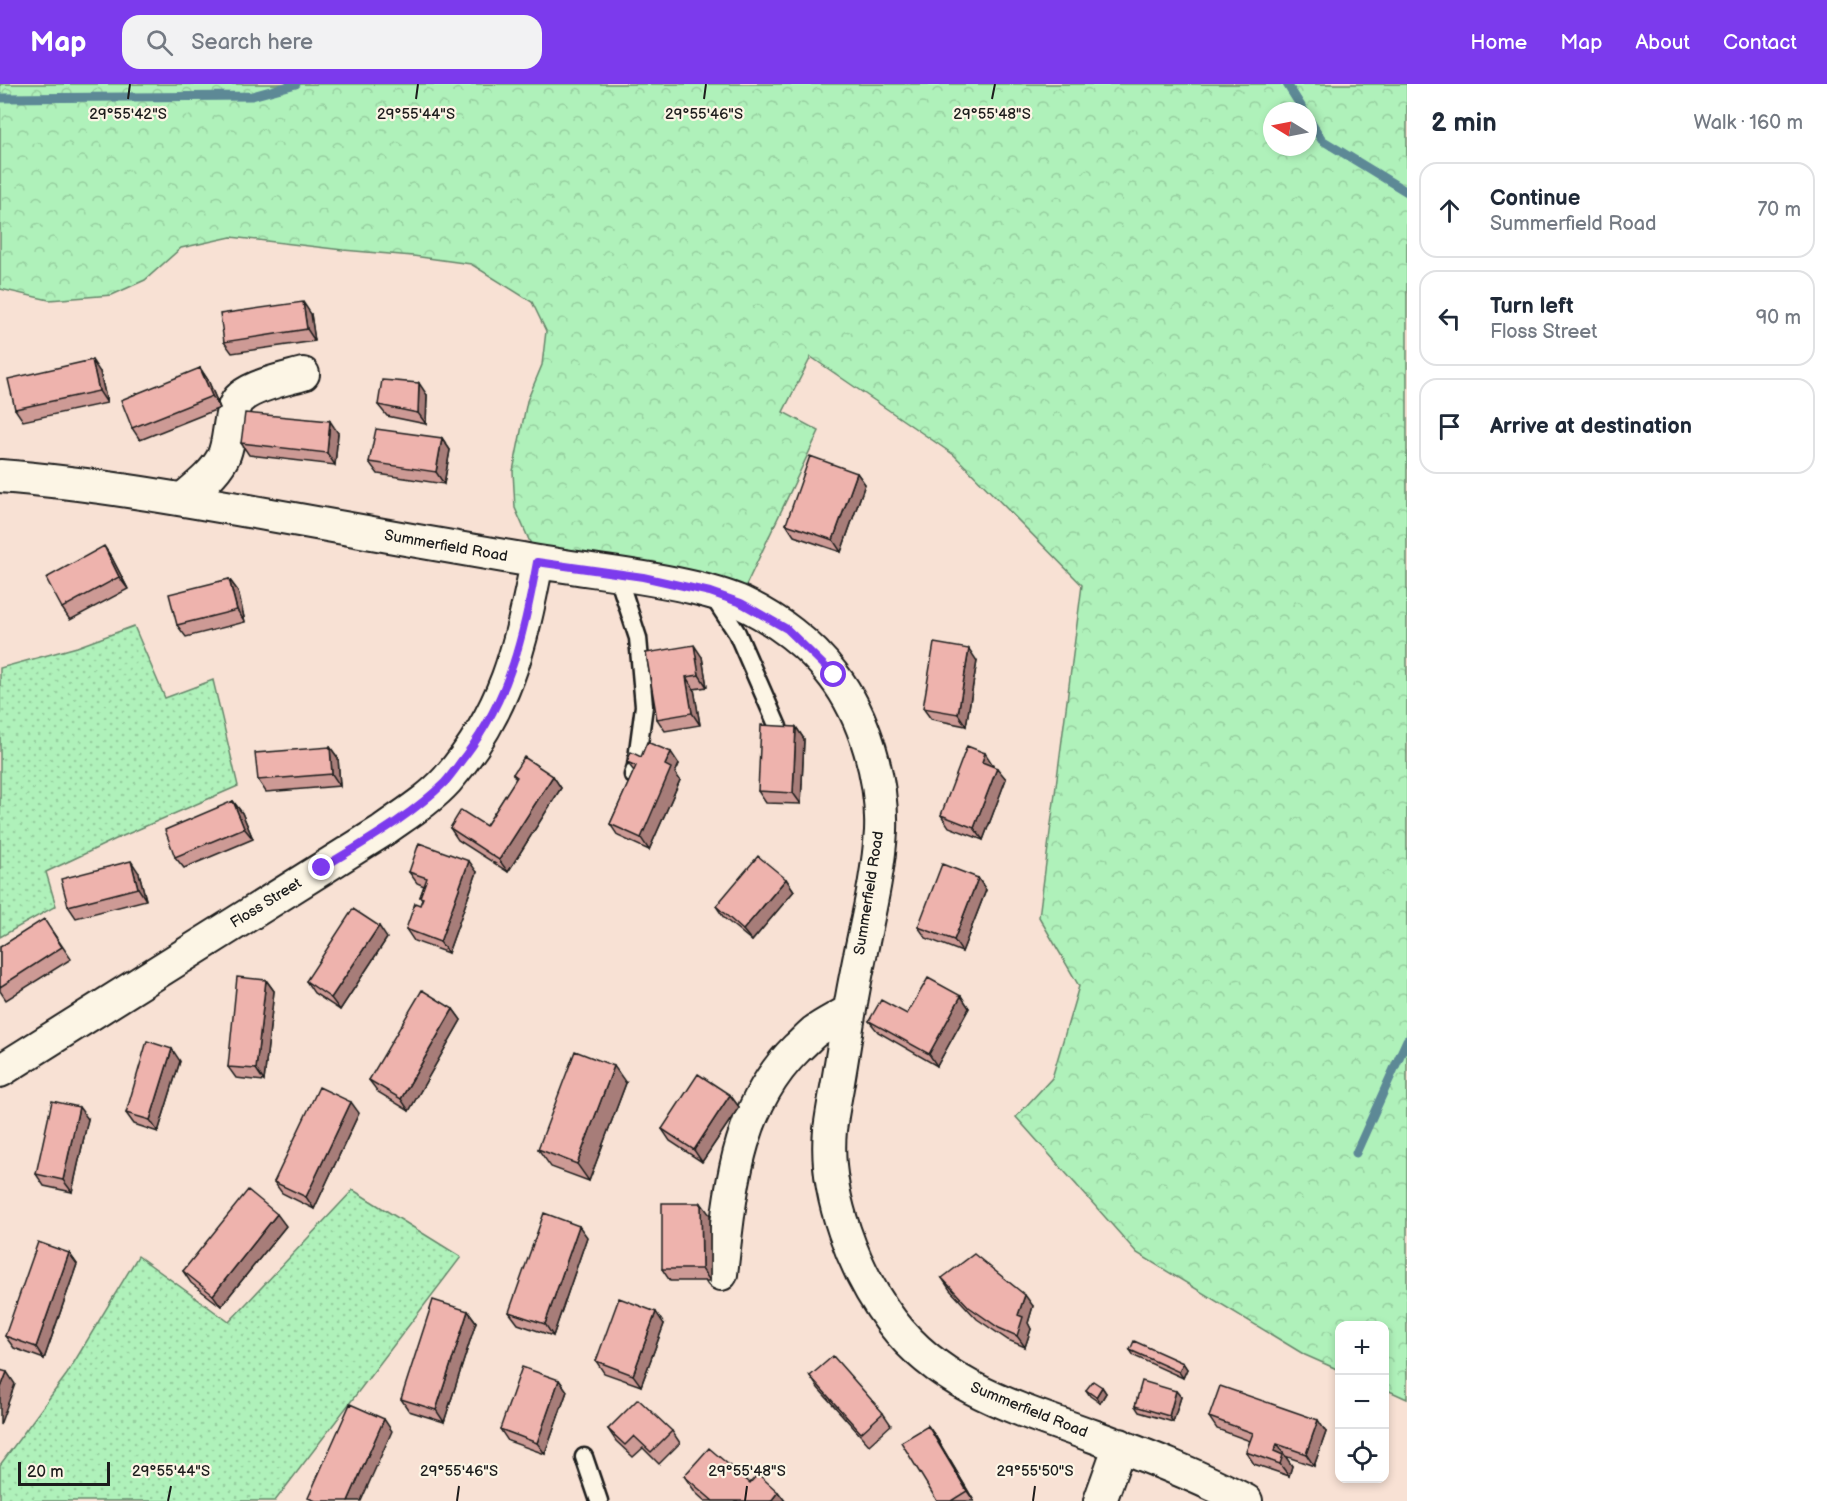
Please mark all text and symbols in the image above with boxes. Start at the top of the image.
search box [122,15,542,69]
text: Map [30,26,86,59]
icon: search [143,26,176,59]
text: Search here [191,29,313,56]
text: Home [1470,30,1527,55]
text: Map [1560,30,1602,55]
text: About [1635,30,1690,55]
text: Contact [1723,30,1797,55]
north arrow [1263,102,1317,156]
text: 29°55'42"S [89,105,167,124]
text: 29°55'44"S [377,105,455,124]
text: 29°55'46"S [665,105,743,124]
text: 29°55'48"S [953,105,1031,124]
text: 2 min [1431,108,1497,139]
text: Walk · 160 m [1694,111,1803,135]
text: Continue [1490,185,1580,212]
icon: ahead [1433,194,1466,227]
text: 70 m [1757,198,1801,222]
text: Summerfield Road [1490,212,1657,236]
text: Turn left [1490,293,1574,320]
icon: left [1433,302,1466,335]
text: 90 m [1756,306,1801,330]
text: Floss Street [1490,320,1597,344]
icon: arrive [1433,410,1466,443]
text: Arrive at destination [1490,413,1692,440]
street label: Summerfield Road [383,526,509,566]
route start [820,661,846,687]
street label: Summerfield Road [850,830,888,956]
route end [308,854,334,880]
street label: Floss Street [227,873,305,932]
map controls [1335,1321,1389,1483]
button: + [1335,1321,1389,1375]
button: − [1335,1375,1389,1429]
street label: Summerfield Road [968,1378,1090,1442]
button: locate [1335,1429,1389,1483]
scale bar [18,1459,110,1486]
text: 29°55'44"S [132,1462,210,1481]
text: 29°55'46"S [420,1462,498,1481]
text: 29°55'48"S [708,1462,786,1481]
text: 29°55'50"S [996,1462,1074,1481]
text: 20 m [27,1463,63,1482]

